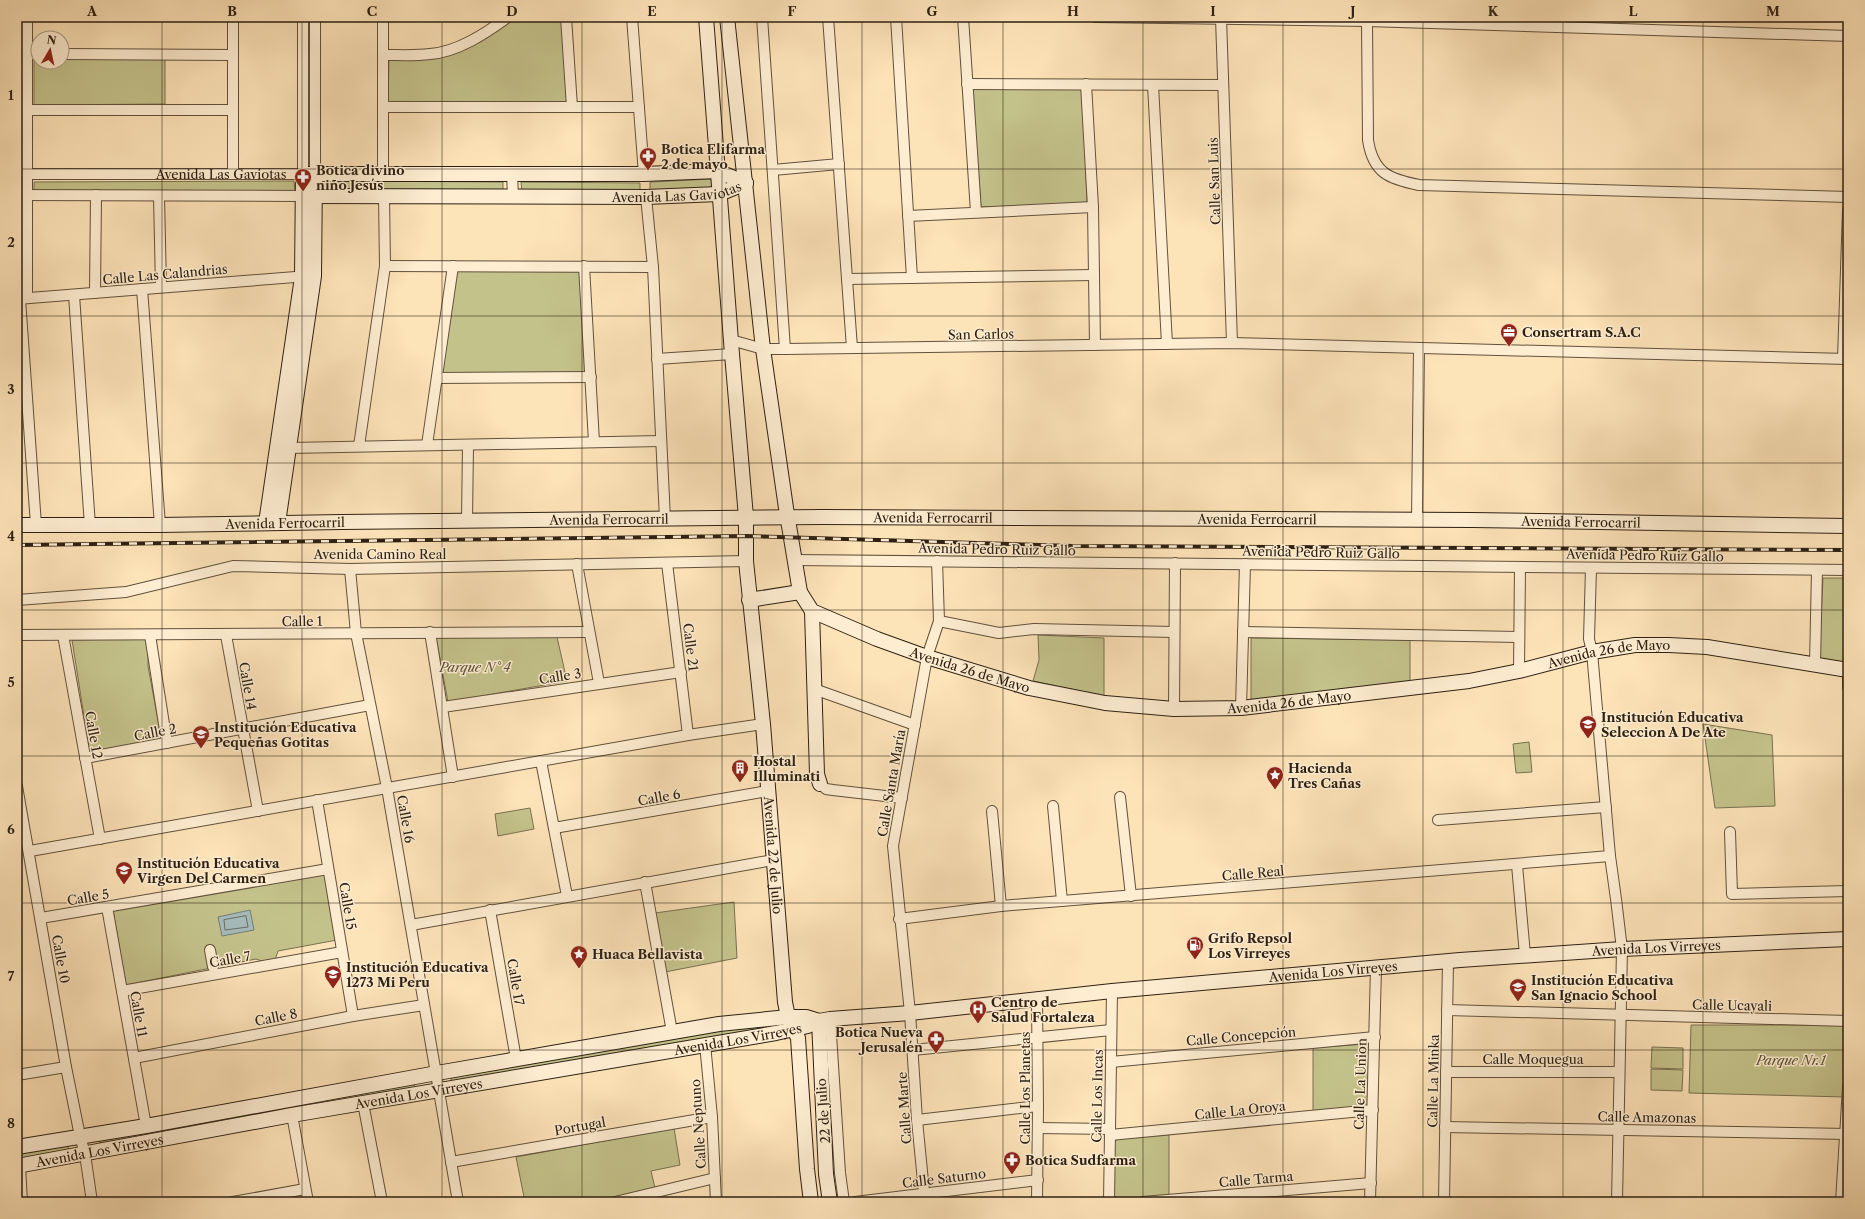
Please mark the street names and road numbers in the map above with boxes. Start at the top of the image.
street label: Calle San Luis [1204,137,1224,225]
street label: Avenida Las Gaviotas [155,166,287,182]
street label: Avenida Las Gaviotas [611,178,744,205]
street label: Calle Las Calandrias [102,261,229,287]
street label: San Carlos [948,325,1014,343]
street label: Avenida Ferrocarril [872,509,993,526]
street label: Avenida Ferrocarril [548,511,669,528]
street label: Avenida Ferrocarril [1196,511,1317,527]
street label: Avenida Ferrocarril [1520,513,1641,531]
street label: Avenida Ferrocarril [224,514,345,532]
street label: Avenida Pedro Ruiz Gallo [917,540,1076,558]
street label: Avenida Pedro Ruiz Gallo [1241,543,1400,561]
street label: Avenida Camino Real [313,546,447,562]
street label: Avenida Pedro Ruiz Gallo [1565,546,1724,564]
street label: Calle 1 [281,613,323,629]
street label: Calle 21 [680,622,702,672]
street label: Avenida 26 de Mayo [1545,637,1670,672]
street label: Avenida 26 de Mayo [907,643,1032,696]
street label: Calle 14 [236,661,260,711]
street label: Calle 3 [538,665,582,687]
street label: Avenida 26 de Mayo [1226,687,1352,716]
street label: Calle 12 [82,710,106,760]
street label: Calle 2 [132,720,178,744]
street label: Calle Santa María [874,728,908,838]
street label: Calle 6 [636,785,682,809]
street label: Calle 16 [394,794,418,845]
street label: Avenida 22 de Julio [761,794,786,915]
street label: Calle Real [1221,862,1285,884]
street label: Calle 15 [336,881,360,931]
street label: Calle 5 [66,885,110,909]
street label: Calle 10 [49,933,73,985]
street label: Avenida Los Virreyes [1590,937,1721,959]
street label: Calle 7 [208,947,253,971]
street label: Calle 17 [504,957,528,1007]
street label: Avenida Los Virreyes [1267,958,1398,985]
street label: Calle 11 [127,990,151,1039]
street label: Calle Ucayali [1692,996,1772,1014]
street label: Calle 8 [253,1005,299,1029]
street label: Avenida Los Virreyes [672,1020,803,1058]
street label: Calle Concepción [1185,1023,1297,1049]
street label: Calle Los Planetas [1017,1031,1033,1144]
street label: Calle La Minka [1424,1034,1442,1128]
street label: Calle La Union [1350,1038,1370,1130]
street label: Calle Los Incas [1088,1049,1106,1143]
street label: Calle Moquegua [1483,1051,1584,1067]
street label: Calle Marte [893,1071,915,1145]
street label: Avenida Los Virreyes [353,1075,484,1112]
street label: 22 de Julio [813,1078,833,1144]
street label: Calle Neptuno [687,1079,709,1169]
street label: Calle La Oroya [1194,1097,1286,1123]
street label: Calle Amazonas [1597,1108,1697,1126]
street label: Portugal [553,1114,607,1138]
street label: Avenida Los Virreyes [34,1131,165,1171]
street label: Calle Saturno [901,1165,987,1191]
street label: Calle Tarma [1218,1168,1294,1190]

